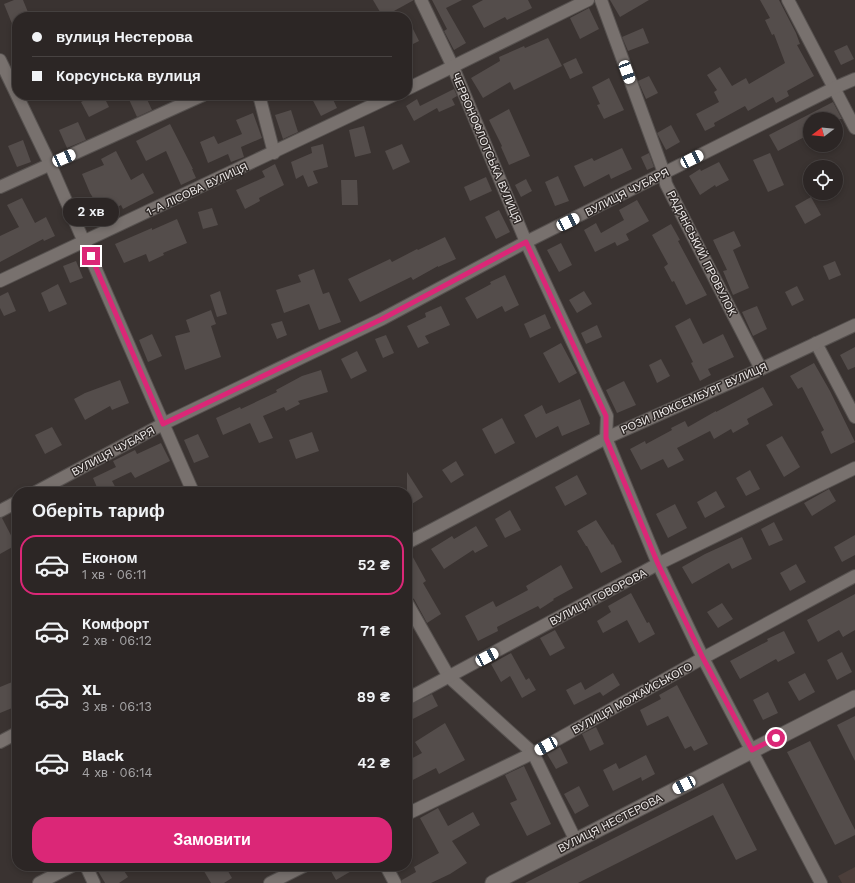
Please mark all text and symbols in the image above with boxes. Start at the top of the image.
text: вулиця Нестерова [56,28,193,46]
car [617,59,637,85]
text: Корсунська вулиця [56,67,201,85]
street label: ЧЕРВОНОФЛОТСЬКА ВУЛИЦЯ [449,71,524,225]
north arrow [803,112,843,152]
map controls [803,112,843,200]
car [51,148,77,168]
car [679,148,705,170]
street label: 1-А ЛІСОВА ВУЛИЦЯ [144,160,250,219]
button: locate [803,160,843,200]
street label: ВУЛИЦЯ ЧУБАРЯ [583,166,671,219]
street label: РАДЯНСЬКИЙ ПРОВУЛОК [664,189,739,318]
callout: 2 хв [63,198,119,226]
text: 2 хв [78,204,104,219]
car [555,211,581,233]
route end [82,247,100,265]
street label: РОЗИ ЛЮКСЕМБУРГ ВУЛИЦЯ [619,360,769,437]
street label: ВУЛИЦЯ ЧУБАРЯ [69,424,157,479]
text: Оберіть тариф [32,500,165,521]
icon: car [34,547,70,583]
text: Економ [82,549,138,567]
text: 52 ₴ [358,556,390,574]
street label: ВУЛИЦЯ ГОВОРОВА [548,566,650,629]
text: 1 хв · 06:11 [82,567,147,582]
icon: car [34,613,70,649]
text: Комфорт [82,615,149,633]
text: 71 ₴ [360,622,390,640]
text: 2 хв · 06:12 [82,633,152,648]
car [474,646,500,668]
street label: ВУЛИЦЯ МОЖАЙСЬКОГО [570,660,695,737]
icon: car [34,679,70,715]
text: XL [82,681,101,699]
text: 89 ₴ [357,688,390,706]
text: 3 хв · 06:13 [82,699,152,714]
route start [767,729,785,747]
car [533,735,559,757]
icon: car [34,745,70,781]
text: Black [82,747,124,765]
text: 42 ₴ [357,754,390,772]
text: 4 хв · 06:14 [82,765,152,780]
car [671,774,697,796]
street label: ВУЛИЦЯ НЕСТЕРОВА [556,791,665,855]
button: Замовити [32,817,392,863]

